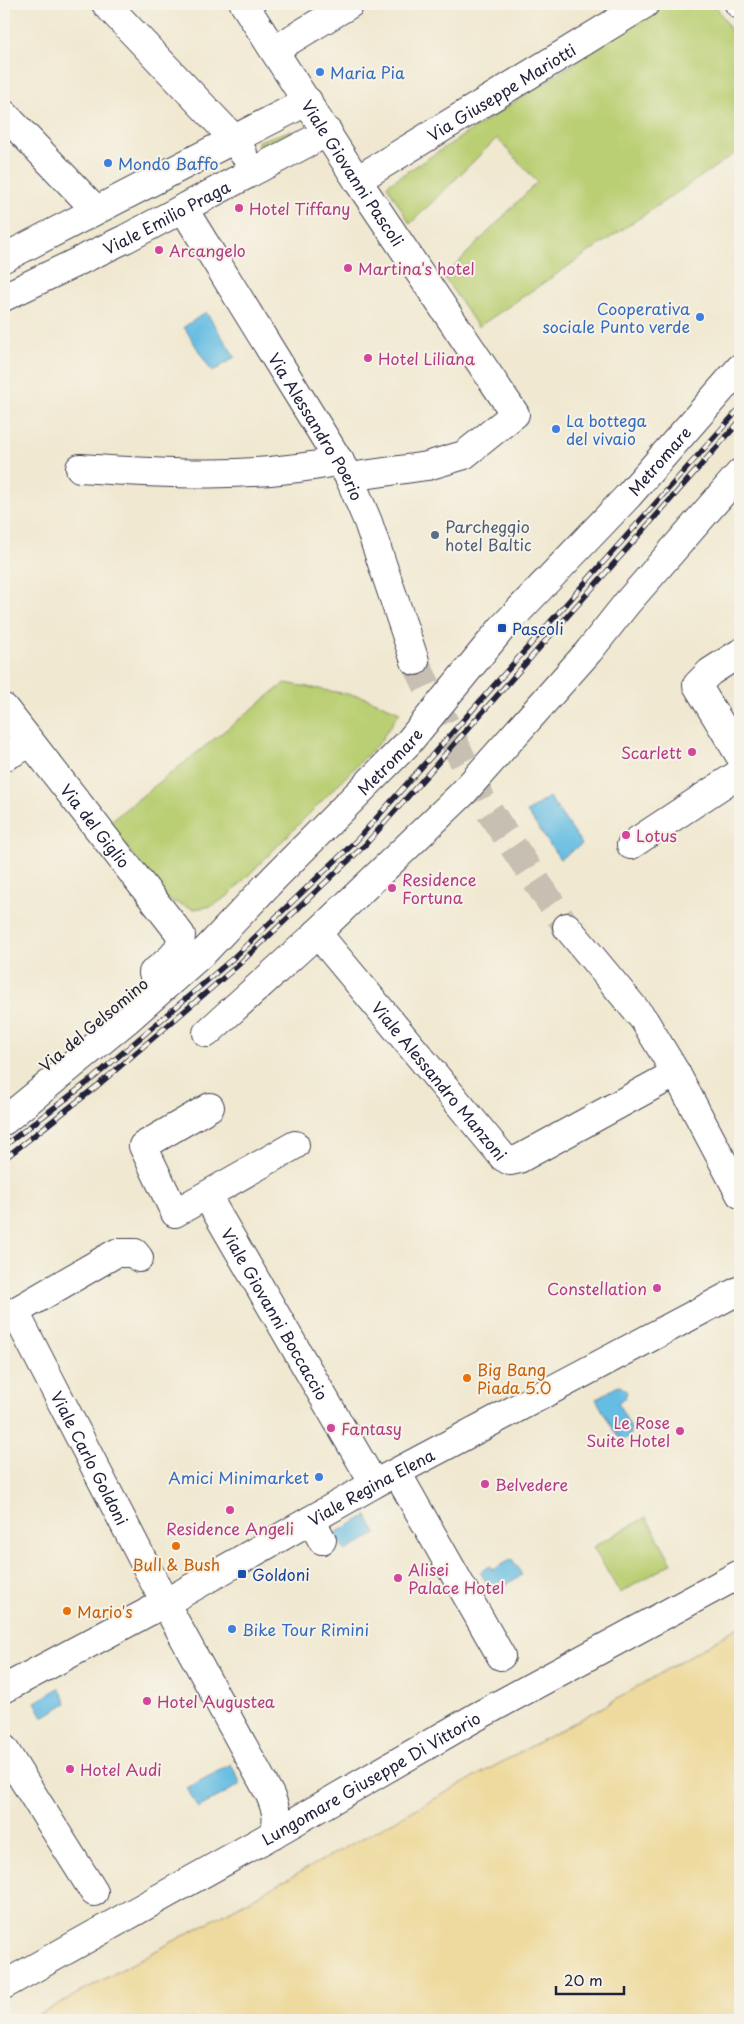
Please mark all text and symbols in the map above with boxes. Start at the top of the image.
street label: Via Giuseppe Mariotti [422,37,580,146]
place label: Maria Pia [330,60,405,84]
marker: Maria Pia [314,66,326,78]
street label: Viale Giovanni Pascoli [296,95,410,251]
place label: Mondo Baffo [118,151,219,175]
marker: Mondo Baffo [102,157,114,169]
street label: Viale Emilio Praga [99,174,234,260]
place label: Hotel Tiffany [249,196,351,220]
marker: Hotel Tiffany [233,202,245,214]
place label: Arcangelo [169,238,246,262]
marker: Arcangelo [153,244,165,256]
place label: Martina's hotel [358,256,475,280]
marker: Martina's hotel [342,262,354,274]
place label: Cooperativa sociale Punto verde [542,296,690,338]
marker: Cooperativa sociale Punto verde [694,311,706,323]
place label: Hotel Liliana [378,346,475,370]
street label: Via Alessandro Poerio [263,348,370,504]
marker: Hotel Liliana [362,352,374,364]
place label: La bottega del vivaio [566,408,647,450]
street label: Metromare [622,421,696,501]
marker: La bottega del vivaio [550,423,562,435]
place label: Parcheggio hotel Baltic [445,514,532,556]
marker: Parcheggio hotel Baltic [429,529,441,541]
place label: Pascoli [512,616,564,640]
marker: Pascoli [496,622,508,634]
street label: Metromare [351,723,428,800]
place label: Scarlett [621,740,682,764]
marker: Scarlett [686,746,698,758]
street label: Via del Giglio [55,778,136,873]
place label: Lotus [636,823,677,847]
marker: Lotus [620,829,632,841]
place label: Residence Fortuna [402,867,477,909]
marker: Residence Fortuna [386,882,398,894]
street label: Via del Gelsomino [33,971,153,1077]
street label: Viale Alessandro Manzoni [366,996,513,1165]
street label: Viale Giovanni Boccaccio [216,1223,335,1404]
place label: Constellation [547,1276,647,1300]
marker: Constellation [651,1282,663,1294]
place label: Big Bang Piada 5.0 [477,1357,551,1399]
marker: Big Bang Piada 5.0 [461,1372,473,1384]
street label: Viale Carlo Goldoni [46,1387,135,1529]
place label: Le Rose Suite Hotel [586,1410,670,1452]
place label: Fantasy [341,1416,402,1440]
marker: Fantasy [325,1422,337,1434]
marker: Le Rose Suite Hotel [674,1425,686,1437]
street label: Viale Regina Elena [303,1442,438,1531]
place label: Amici Minimarket [168,1465,309,1489]
marker: Amici Minimarket [313,1471,325,1483]
place label: Belvedere [495,1472,568,1496]
marker: Belvedere [479,1478,491,1490]
marker: Residence Angeli [224,1504,236,1516]
place label: Residence Angeli [166,1516,294,1540]
marker: Bull & Bush [170,1540,182,1552]
place label: Bull & Bush [132,1552,220,1576]
place label: Alisei Palace Hotel [408,1557,504,1599]
place label: Goldoni [252,1562,310,1586]
marker: Goldoni [236,1568,248,1580]
marker: Alisei Palace Hotel [392,1572,404,1584]
place label: Mario's [77,1599,132,1623]
marker: Mario's [61,1605,73,1617]
place label: Bike Tour Rimini [242,1617,369,1641]
marker: Bike Tour Rimini [226,1623,238,1635]
place label: Hotel Augustea [157,1689,275,1713]
marker: Hotel Augustea [141,1695,153,1707]
street label: Lungomare Giuseppe Di Vittorio [257,1705,484,1851]
place label: Hotel Audi [80,1757,162,1781]
marker: Hotel Audi [64,1763,76,1775]
scale bar [556,1964,624,1996]
text: 20 m [564,1968,603,1991]

